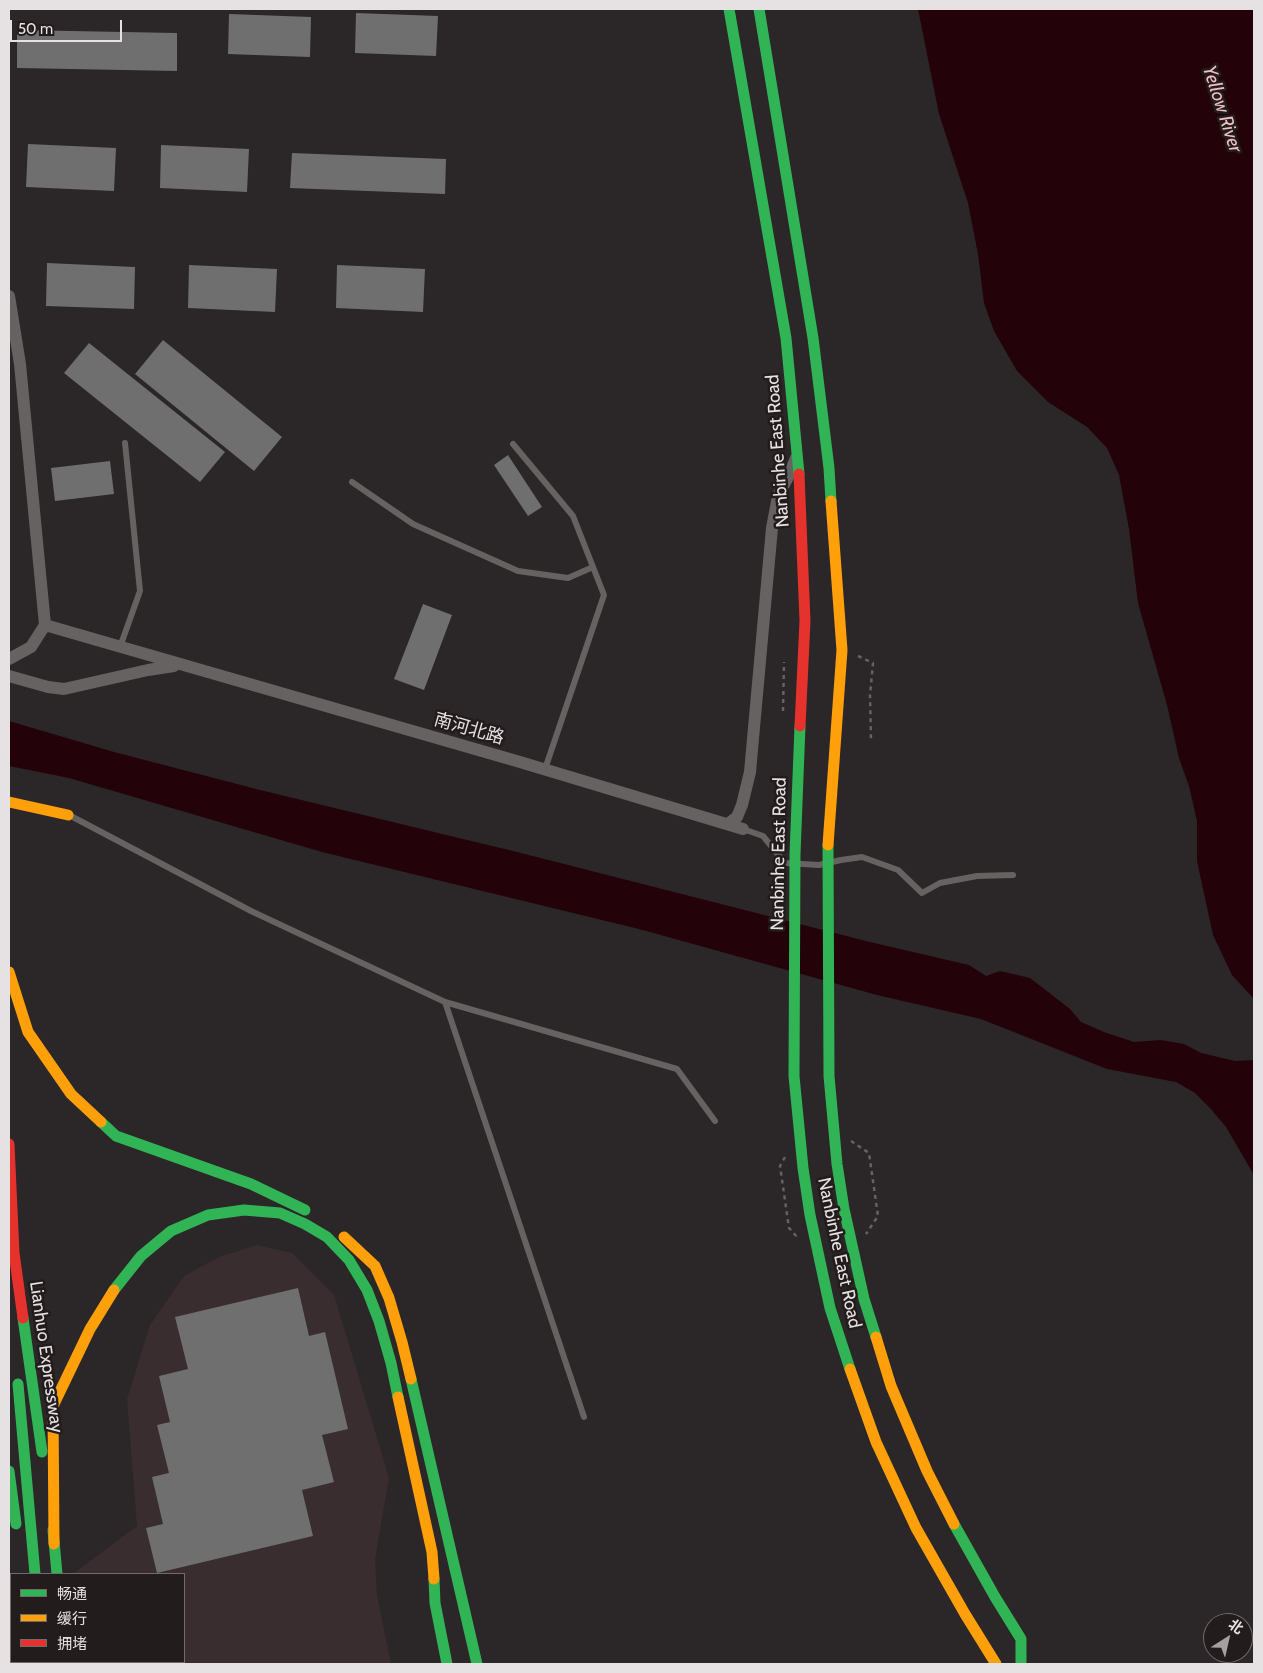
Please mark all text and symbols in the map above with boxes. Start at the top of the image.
scale bar [12,10,125,42]
text: 50 m [18,20,53,38]
water label: Yellow River [1197,63,1247,155]
street label: Nanbinhe East Road [762,374,794,528]
street label: 南河北路 [431,709,507,749]
street label: Nanbinhe East Road [767,777,791,931]
street label: Nanbinhe East Road [812,1176,866,1330]
street label: Lianhuo Expressway [25,1280,67,1434]
legend [10,1573,185,1663]
text: 畅通 [57,1585,87,1603]
text: 缓行 [57,1610,87,1628]
north arrow [1203,1613,1253,1663]
text: 北 [1225,1615,1247,1638]
text: 拥堵 [57,1635,87,1653]

